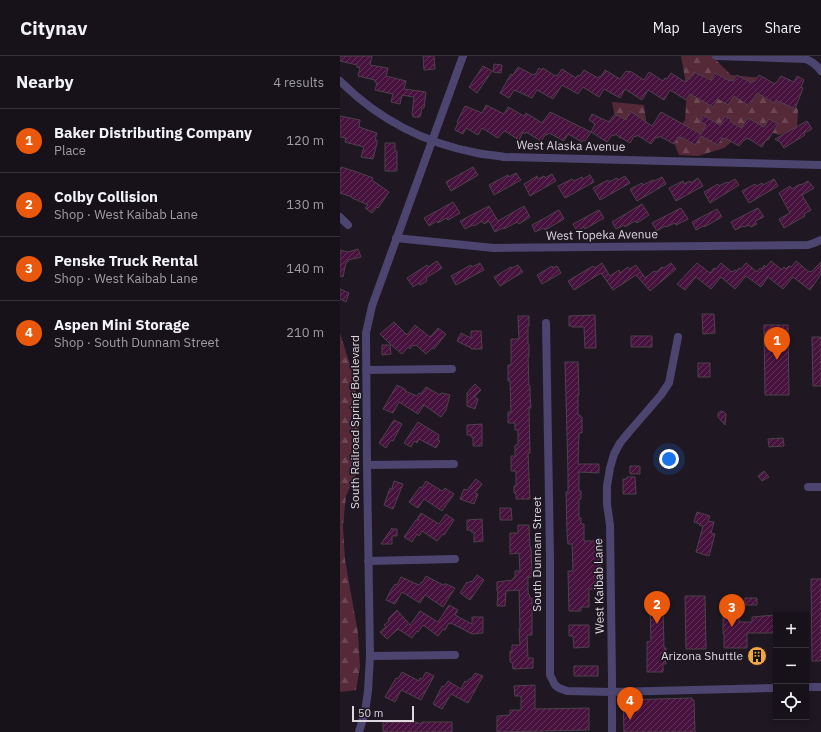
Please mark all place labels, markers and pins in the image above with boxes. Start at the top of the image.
pin: 1 [764,327,790,360]
pin: 2 [644,591,670,624]
pin: 3 [719,594,745,627]
building icon: Arizona Shuttle [746,645,768,667]
place label: Arizona Shuttle [661,648,743,663]
pin: 4 [617,687,643,720]

